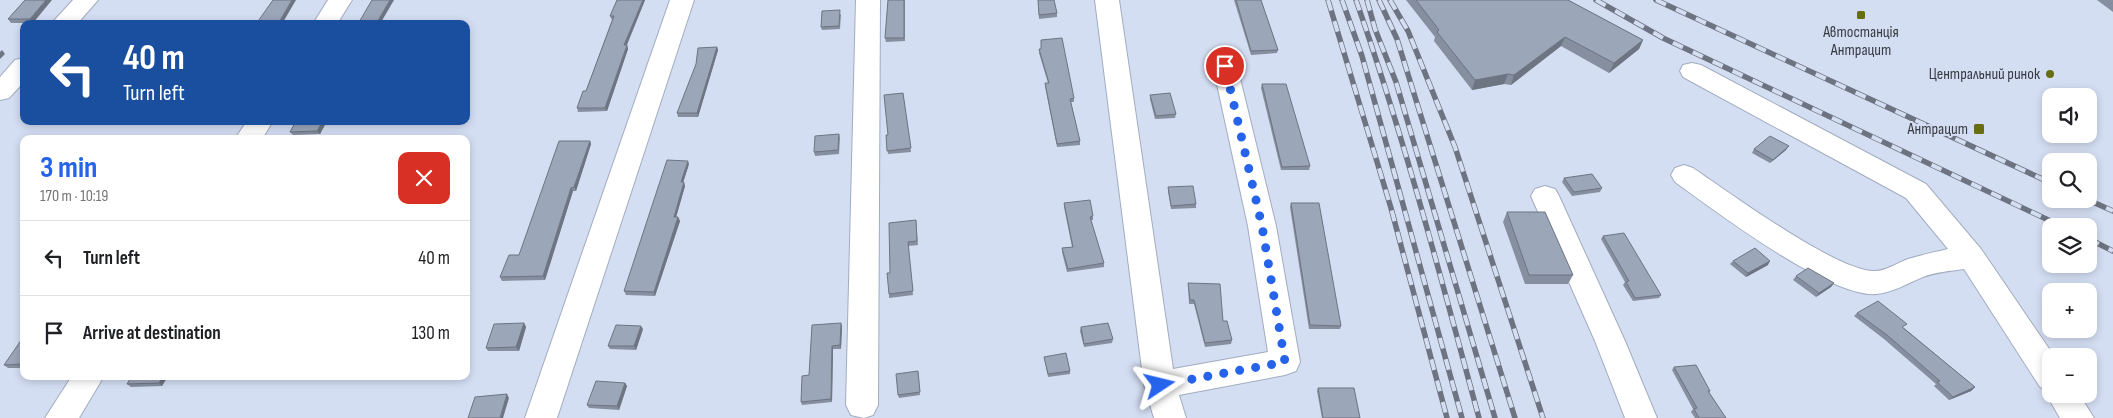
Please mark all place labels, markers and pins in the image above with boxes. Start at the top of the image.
marker: Автостанція Антрацит [1855,9,1867,21]
place label: Автостанція Антрацит [1822,23,1899,60]
pin [1204,45,1246,87]
place label: Центральний ринок [1929,65,2041,84]
marker: Центральний ринок [2044,68,2056,80]
place label: Антрацит [1906,120,1968,139]
marker: Антрацит [1972,122,1986,136]

